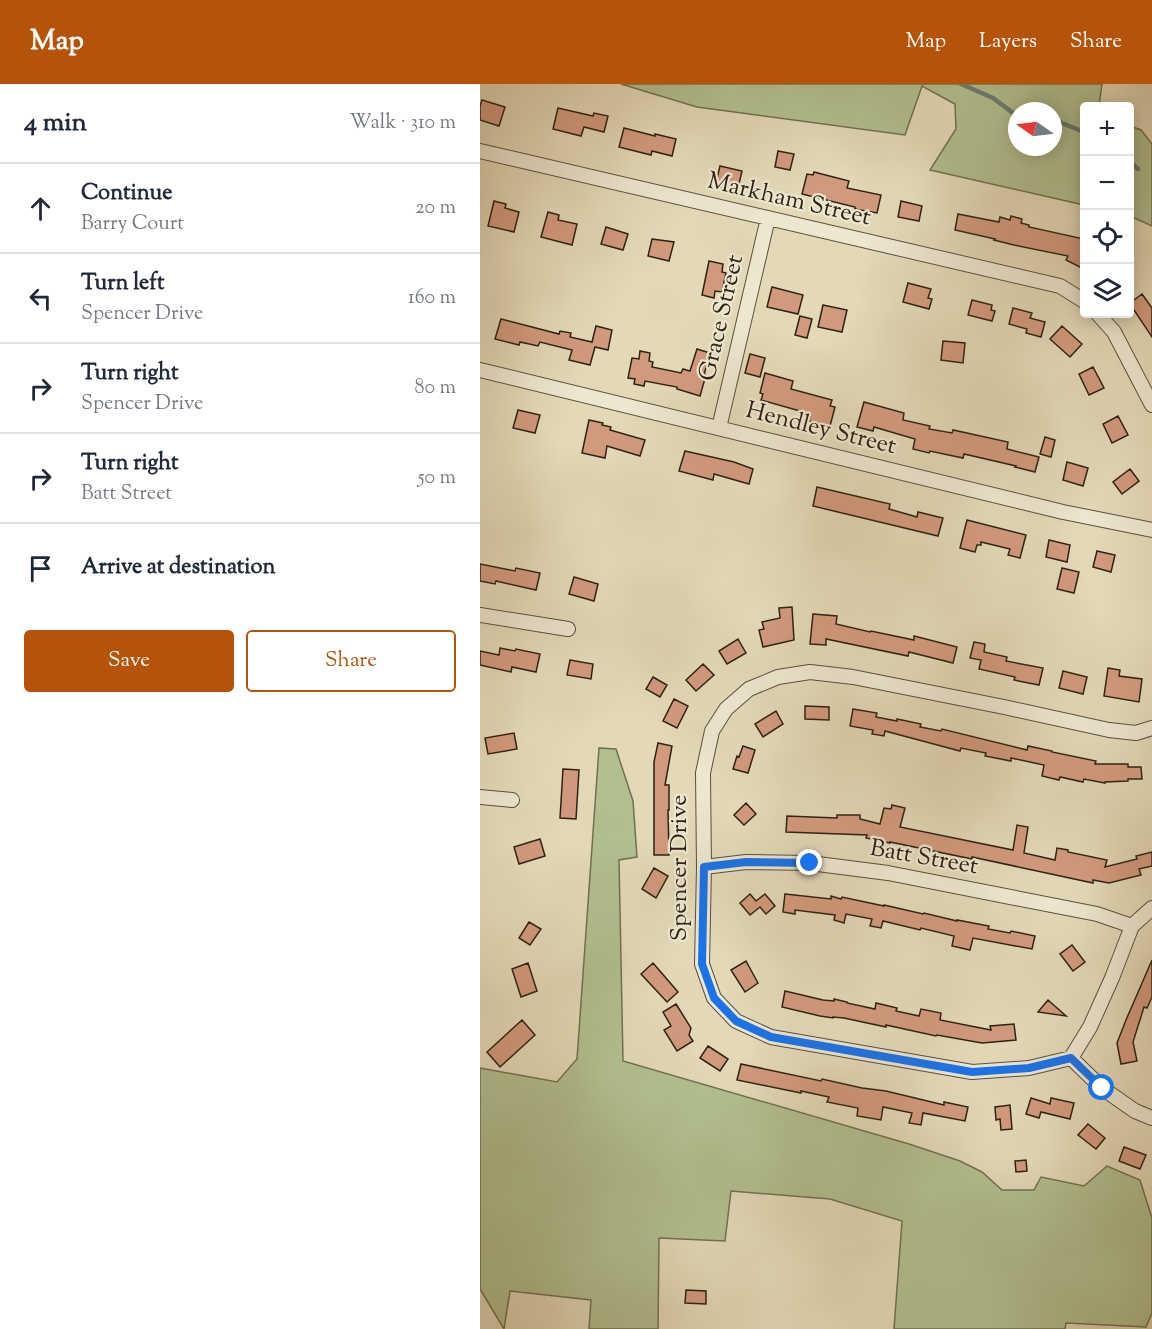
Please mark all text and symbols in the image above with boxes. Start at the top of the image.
text: Map [30,22,84,62]
text: Map [906,27,946,57]
text: Layers [979,27,1037,57]
text: Share [1070,27,1122,57]
north arrow [1008,102,1062,156]
map controls [1080,102,1134,318]
button: + [1080,102,1134,156]
text: 4 min [24,105,87,142]
text: Walk · 310 m [349,109,456,138]
button: − [1080,156,1134,210]
street label: Markham Street [704,165,874,235]
text: Continue [81,178,172,210]
icon: ahead [24,192,57,225]
text: 20 m [415,194,456,223]
text: Barry Court [81,210,184,239]
button: locate [1080,210,1134,264]
street label: Grace Street [691,252,753,384]
button: layers [1080,264,1134,318]
text: Turn left [81,268,164,300]
icon: left [24,282,57,315]
text: 160 m [408,284,456,313]
text: Spencer Drive [81,300,203,329]
text: Turn right [81,358,178,390]
icon: right [24,372,57,405]
text: 80 m [415,374,456,403]
text: Spencer Drive [81,390,203,419]
street label: Hendley Street [742,394,900,464]
text: Turn right [81,448,178,480]
icon: right [24,462,57,495]
text: 50 m [418,464,456,493]
text: Batt Street [81,480,172,509]
icon: arrive [24,552,57,585]
text: Arrive at destination [81,552,276,584]
button: Save [24,630,234,692]
button: Share [246,630,456,692]
street label: Spencer Drive [663,795,697,941]
street label: Batt Street [867,832,981,884]
route end [796,849,822,875]
route start [1088,1074,1114,1100]

